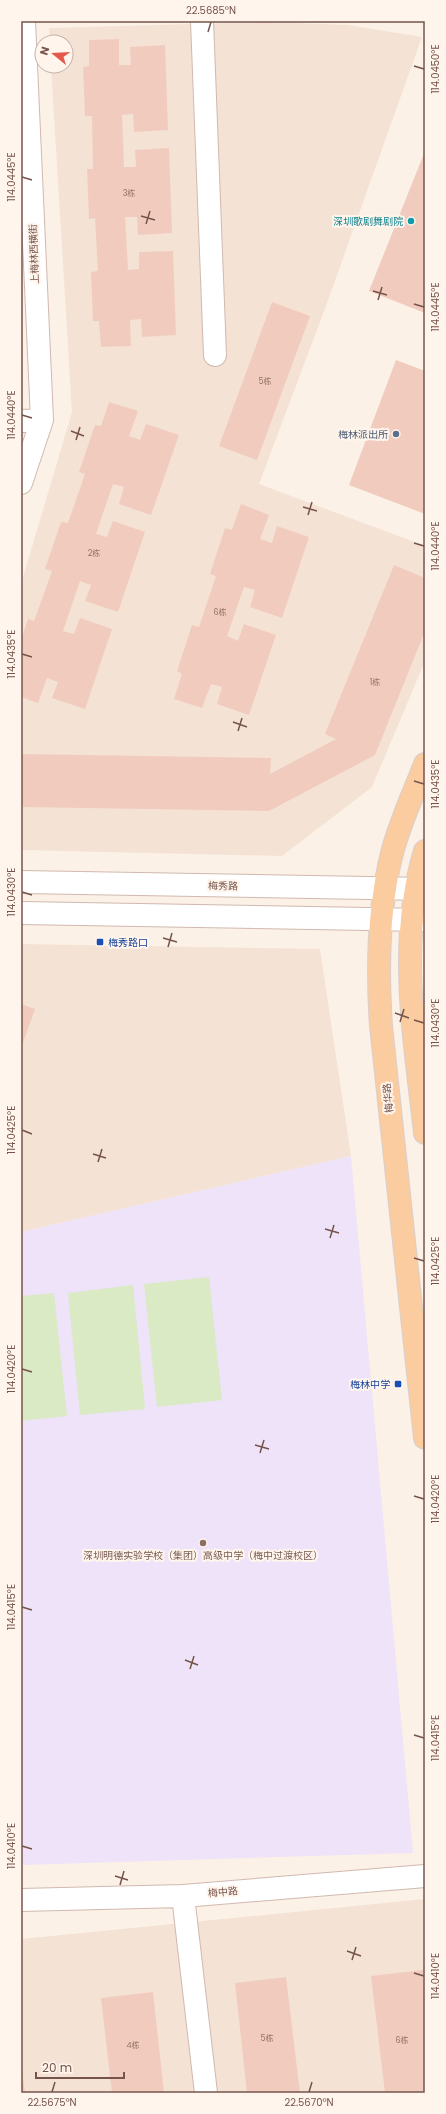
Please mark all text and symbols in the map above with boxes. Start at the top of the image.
text: 22.5685°N [186,3,236,18]
north arrow [34,34,74,74]
text: N [36,44,53,57]
text: 114.0450°E [428,44,443,94]
text: 114.0445°E [4,152,19,202]
house number: 3栋 [123,188,135,199]
place label: 深圳歌剧舞剧院 [333,214,403,229]
marker: 深圳歌剧舞剧院 [406,216,416,226]
street label: 上梅林西横街 [25,224,43,284]
text: 114.0445°E [428,282,443,332]
house number: 5栋 [258,376,272,387]
text: 114.0440°E [4,390,19,440]
place label: 梅林派出所 [338,427,388,442]
marker: 梅林派出所 [391,429,401,439]
text: 114.0440°E [428,521,443,571]
house number: 2栋 [88,548,100,559]
house number: 6栋 [213,607,227,618]
text: 114.0435°E [4,630,19,678]
house number: 1栋 [370,677,380,688]
text: 114.0435°E [428,760,443,808]
text: 114.0430°E [4,868,19,916]
street label: 梅秀路 [208,878,238,894]
place label: 梅秀路口 [108,935,148,950]
marker: 梅秀路口 [95,937,105,947]
text: 114.0430°E [428,999,443,1047]
street label: 梅华路 [379,1082,397,1114]
text: 114.0425°E [4,1106,19,1154]
text: 114.0425°E [428,1237,443,1285]
text: 114.0420°E [4,1345,19,1393]
place label: 梅林中学 [350,1377,390,1392]
marker: 梅林中学 [393,1379,403,1389]
text: 114.0420°E [428,1475,443,1523]
marker: 深圳明德实验学校（集团）高级中学（梅中过渡校区） [198,1538,208,1548]
place label: 深圳明德实验学校（集团）高级中学（梅中过渡校区） [83,1548,323,1563]
text: 114.0415°E [4,1584,19,1630]
text: 114.0415°E [428,1715,443,1761]
text: 114.0410°E [4,1823,19,1869]
street label: 梅中路 [207,1883,239,1901]
text: 114.0410°E [428,1953,443,1999]
house number: 5栋 [260,2033,274,2044]
house number: 6栋 [395,2035,409,2046]
house number: 4栋 [126,2040,140,2051]
scale bar [36,2054,124,2080]
text: 20 m [42,2059,72,2076]
text: 22.5675°N [27,2095,77,2110]
text: 22.5670°N [284,2095,334,2110]

